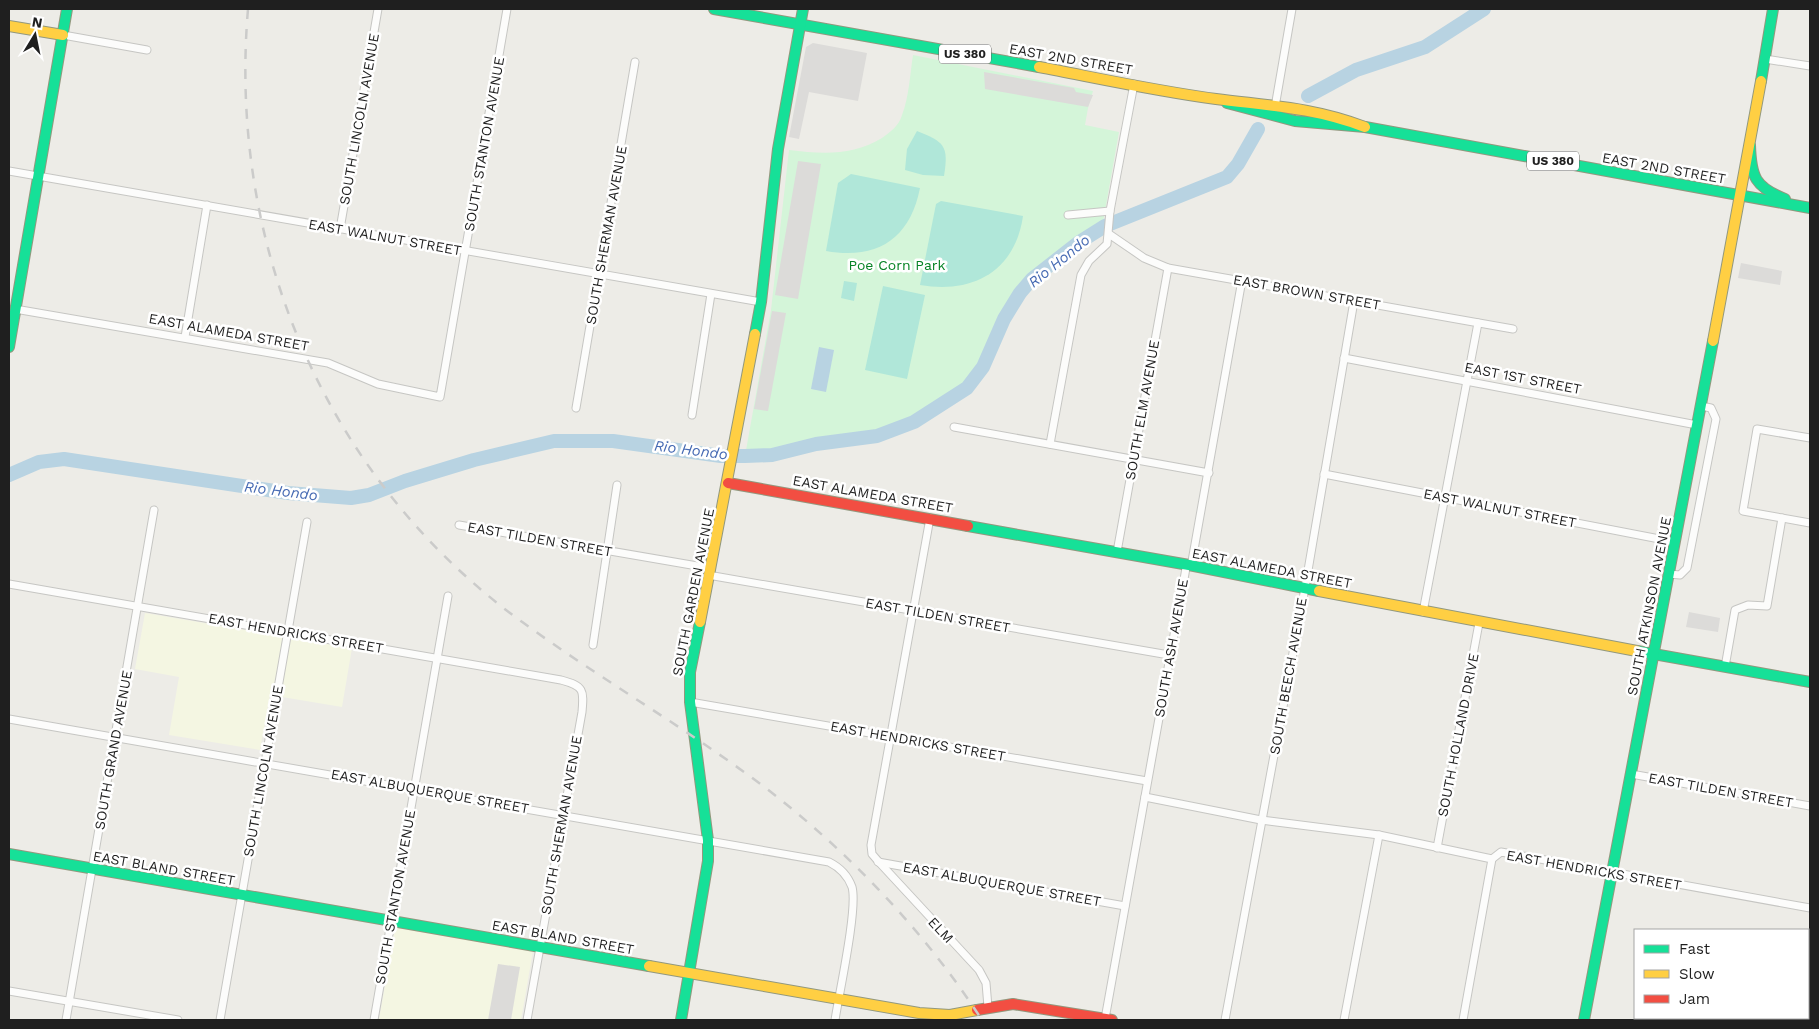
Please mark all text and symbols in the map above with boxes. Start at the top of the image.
north arrow [10,10,60,60]
text: N [31,13,44,31]
street label: SOUTH LINCOLN AVENUE [336,32,382,206]
street label: EAST 2ND STREET [1008,40,1135,78]
road number: US 380 [939,44,991,64]
street label: SOUTH STANTON AVENUE [461,56,507,232]
street label: SOUTH SHERMAN AVENUE [582,144,630,326]
street label: EAST 2ND STREET [1601,149,1728,187]
road number: US 380 [1527,152,1579,170]
street label: EAST WALNUT STREET [307,216,463,258]
water label: Rio Hondo [1025,231,1093,291]
park label: Poe Corn Park [849,257,946,273]
street label: EAST BROWN STREET [1232,271,1382,313]
street label: EAST ALAMEDA STREET [148,310,311,354]
street label: SOUTH ELM AVENUE [1122,339,1162,481]
street label: EAST 1ST STREET [1463,359,1583,397]
water label: Rio Hondo [653,437,729,463]
street label: EAST ALAMEDA STREET [792,472,955,516]
water label: Rio Hondo [243,478,319,504]
street label: EAST WALNUT STREET [1422,485,1578,531]
street label: SOUTH GARDEN AVENUE [669,507,717,677]
street label: SOUTH ATKINSON AVENUE [1624,515,1674,697]
street label: EAST TILDEN STREET [466,518,614,560]
street label: EAST ALAMEDA STREET [1191,545,1354,591]
street label: SOUTH ASH AVENUE [1151,577,1191,719]
street label: EAST TILDEN STREET [864,594,1012,636]
street label: SOUTH BEECH AVENUE [1266,596,1310,756]
street label: EAST HENDRICKS STREET [207,610,385,656]
street label: SOUTH HOLLAND DRIVE [1434,652,1482,818]
street label: SOUTH GRAND AVENUE [91,669,135,831]
street label: SOUTH LINCOLN AVENUE [240,684,286,858]
street label: EAST HENDRICKS STREET [829,718,1007,764]
street label: SOUTH SHERMAN AVENUE [537,734,585,916]
street label: EAST ALBUQUERQUE STREET [330,766,531,816]
street label: EAST TILDEN STREET [1647,769,1795,811]
street label: SOUTH STANTON AVENUE [372,809,418,985]
street label: EAST HENDRICKS STREET [1505,847,1683,893]
street label: EAST BLAND STREET [92,848,237,888]
street label: EAST ALBUQUERQUE STREET [902,859,1103,909]
street label: ELM [925,914,957,946]
street label: EAST BLAND STREET [491,917,636,957]
legend [1634,929,1809,1019]
text: Fast [1679,940,1711,958]
text: Slow [1679,965,1715,983]
text: Jam [1679,990,1710,1008]

